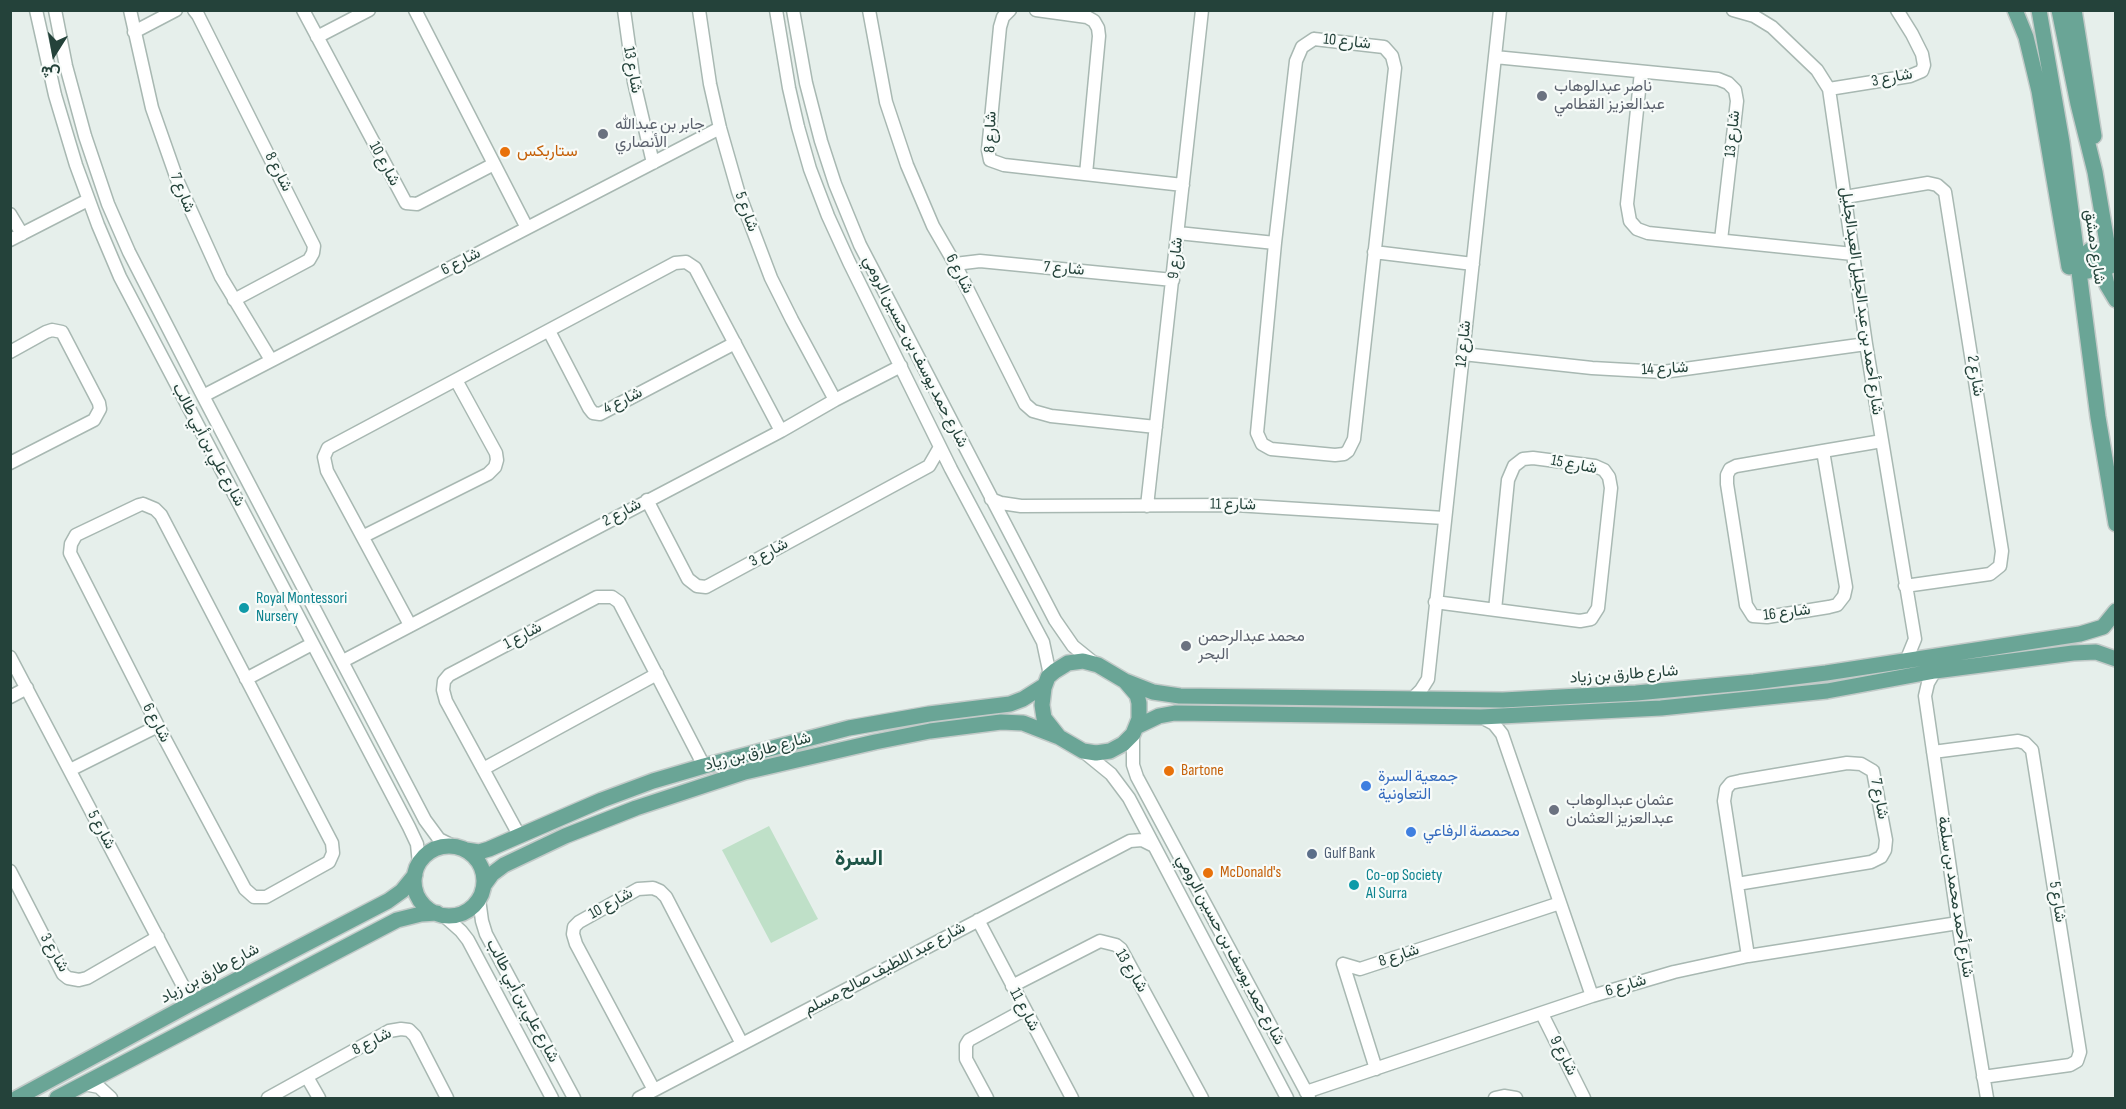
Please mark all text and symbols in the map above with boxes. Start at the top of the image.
north arrow [24,24,84,84]
street label: شارع 10 [1322,30,1372,54]
street label: شارع 13 [618,45,646,95]
text: ش [39,61,62,83]
street label: شارع 3 [1870,65,1914,91]
place label: ناصر عبدالوهاب عبدالعزيز القطامي [1554,77,1665,115]
marker: ناصر عبدالوهاب عبدالعزيز القطامي [1535,89,1549,103]
street label: شارع 13 [1721,110,1745,158]
street label: شارع 8 [981,111,1001,153]
place label: جابر بن عبدالله الأنصاري [615,115,705,153]
marker: جابر بن عبدالله الأنصاري [596,127,610,141]
street label: شارع 10 [364,139,404,189]
place label: ستاربكس [517,142,578,162]
marker: ستاربكس [498,145,512,159]
street label: شارع 8 [260,149,296,195]
street label: شارع 7 [165,170,199,216]
street label: شارع أحمد بن عبد الجليل العبدالجليل [1835,186,1887,416]
street label: شارع 5 [730,189,762,235]
street label: شارع دمشق [2079,208,2109,286]
street label: شارع 9 [1164,236,1188,280]
street label: شارع 6 [438,244,484,280]
street label: شارع 6 [941,251,977,297]
street label: شارع حمد يوسف بن حسين الرومي [858,253,972,451]
street label: شارع 7 [1043,258,1085,280]
street label: شارع 12 [1452,320,1476,368]
street label: شارع 2 [1962,354,1988,398]
street label: شارع 14 [1641,358,1689,380]
street label: شارع علي بن أبي طالب [167,380,249,510]
street label: شارع 4 [600,383,646,419]
street label: شارع 15 [1549,451,1599,479]
street label: شارع 2 [599,495,645,531]
street label: شارع 11 [1210,495,1256,515]
street label: شارع 3 [746,535,792,571]
place label: Royal Montessori Nursery [256,589,347,627]
marker: Royal Montessori Nursery [237,601,251,615]
street label: شارع 16 [1762,601,1812,625]
street label: شارع 1 [501,618,545,654]
place label: محمد عبدالرحمن البحر [1198,627,1305,665]
marker: محمد عبدالرحمن البحر [1179,639,1193,653]
street label: شارع طارق بن زياد [1569,662,1679,688]
street label: شارع 6 [138,700,174,746]
street label: شارع طارق بن زياد [703,729,813,775]
place label: Bartone [1181,761,1224,781]
marker: Bartone [1162,764,1176,778]
place label: جمعية السرة التعاونية [1378,767,1458,805]
street label: شارع 7 [1866,777,1892,821]
marker: جمعية السرة التعاونية [1359,779,1373,793]
place label: عثمان عبدالوهاب عبدالعزيز العثمان [1566,791,1674,829]
marker: عثمان عبدالوهاب عبدالعزيز العثمان [1547,803,1561,817]
street label: شارع 5 [83,807,119,853]
street label: شارع أحمد محمد بن سلمة [1933,815,1977,979]
place label: محمصة الرفاعي [1423,822,1520,842]
marker: محمصة الرفاعي [1404,825,1418,839]
place label: Gulf Bank [1324,844,1375,864]
district label: السرة [835,846,883,872]
marker: Gulf Bank [1305,847,1319,861]
street label: شارع حمد يوسف بن حسين الرومي [1172,852,1288,1048]
place label: McDonald's [1220,863,1281,883]
marker: McDonald's [1201,866,1215,880]
place label: Co-op Society Al Surra [1366,866,1442,904]
marker: Co-op Society Al Surra [1347,878,1361,892]
street label: شارع 5 [2044,880,2070,924]
street label: شارع 10 [586,884,636,924]
street label: شارع عبد اللطيف صالح مسلم [801,918,969,1020]
street label: شارع 3 [35,930,73,976]
street label: شارع علي بن أبي طالب [481,936,563,1066]
street label: شارع طارق بن زياد [157,940,263,1008]
street label: شارع 8 [1376,940,1422,972]
street label: شارع 13 [1111,946,1151,996]
street label: شارع 6 [1603,971,1649,1001]
street label: شارع 11 [1005,985,1043,1035]
street label: شارع 8 [349,1024,395,1060]
street label: شارع 9 [1545,1033,1581,1079]

